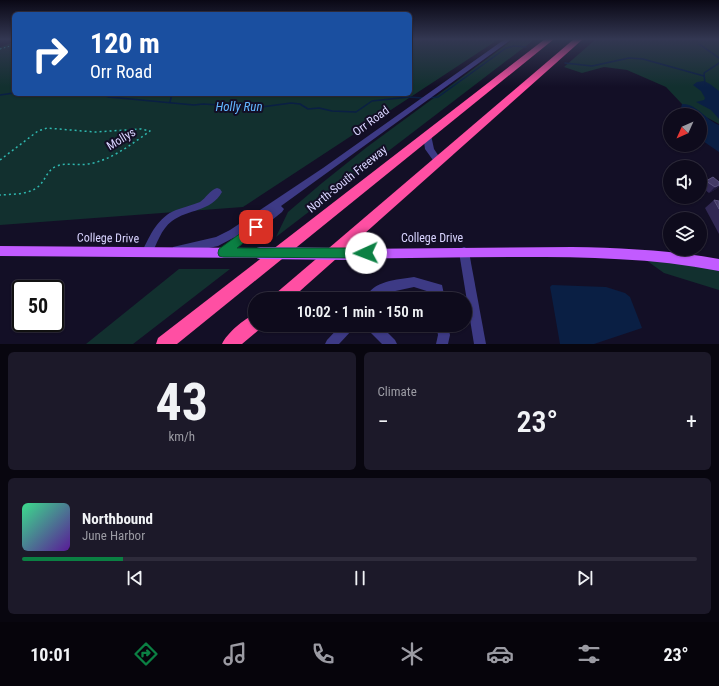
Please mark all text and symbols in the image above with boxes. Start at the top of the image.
text: 120 m [90,27,160,60]
icon: right [24,28,76,80]
text: Orr Road [90,61,152,82]
water label: Holly Run [215,99,263,114]
street label: Orr Road [350,103,392,139]
north arrow [663,108,707,152]
map controls [663,108,707,256]
street label: Mollys [104,125,138,153]
street label: North-South Freeway [304,142,390,216]
button: sound [663,160,707,204]
pin [239,210,273,244]
button: layers [663,212,707,256]
icon: arrive [245,216,267,238]
street label: College Drive [77,230,140,246]
street label: College Drive [401,231,463,245]
position arrow [345,232,387,274]
speed limit sign: 50 [12,280,64,332]
text: 10:02 · 1 min · 150 m [297,303,423,321]
text: 43 [155,372,208,433]
text: Climate [378,384,417,399]
text: 23° [516,404,558,439]
text: − [378,409,389,434]
text: + [686,409,697,434]
text: km/h [168,429,195,444]
text: Northbound [82,510,153,528]
text: June Harbor [82,528,145,543]
icon: previous [124,567,146,589]
icon: pause [349,567,371,589]
icon: next [574,567,596,589]
icon: directions [132,640,160,668]
icon: music [221,640,249,668]
icon: phone [309,640,337,668]
icon: climate [398,640,426,668]
icon: car [486,640,514,668]
icon: filters [575,640,603,668]
text: 10:01 [30,644,72,665]
text: 23° [663,644,689,665]

